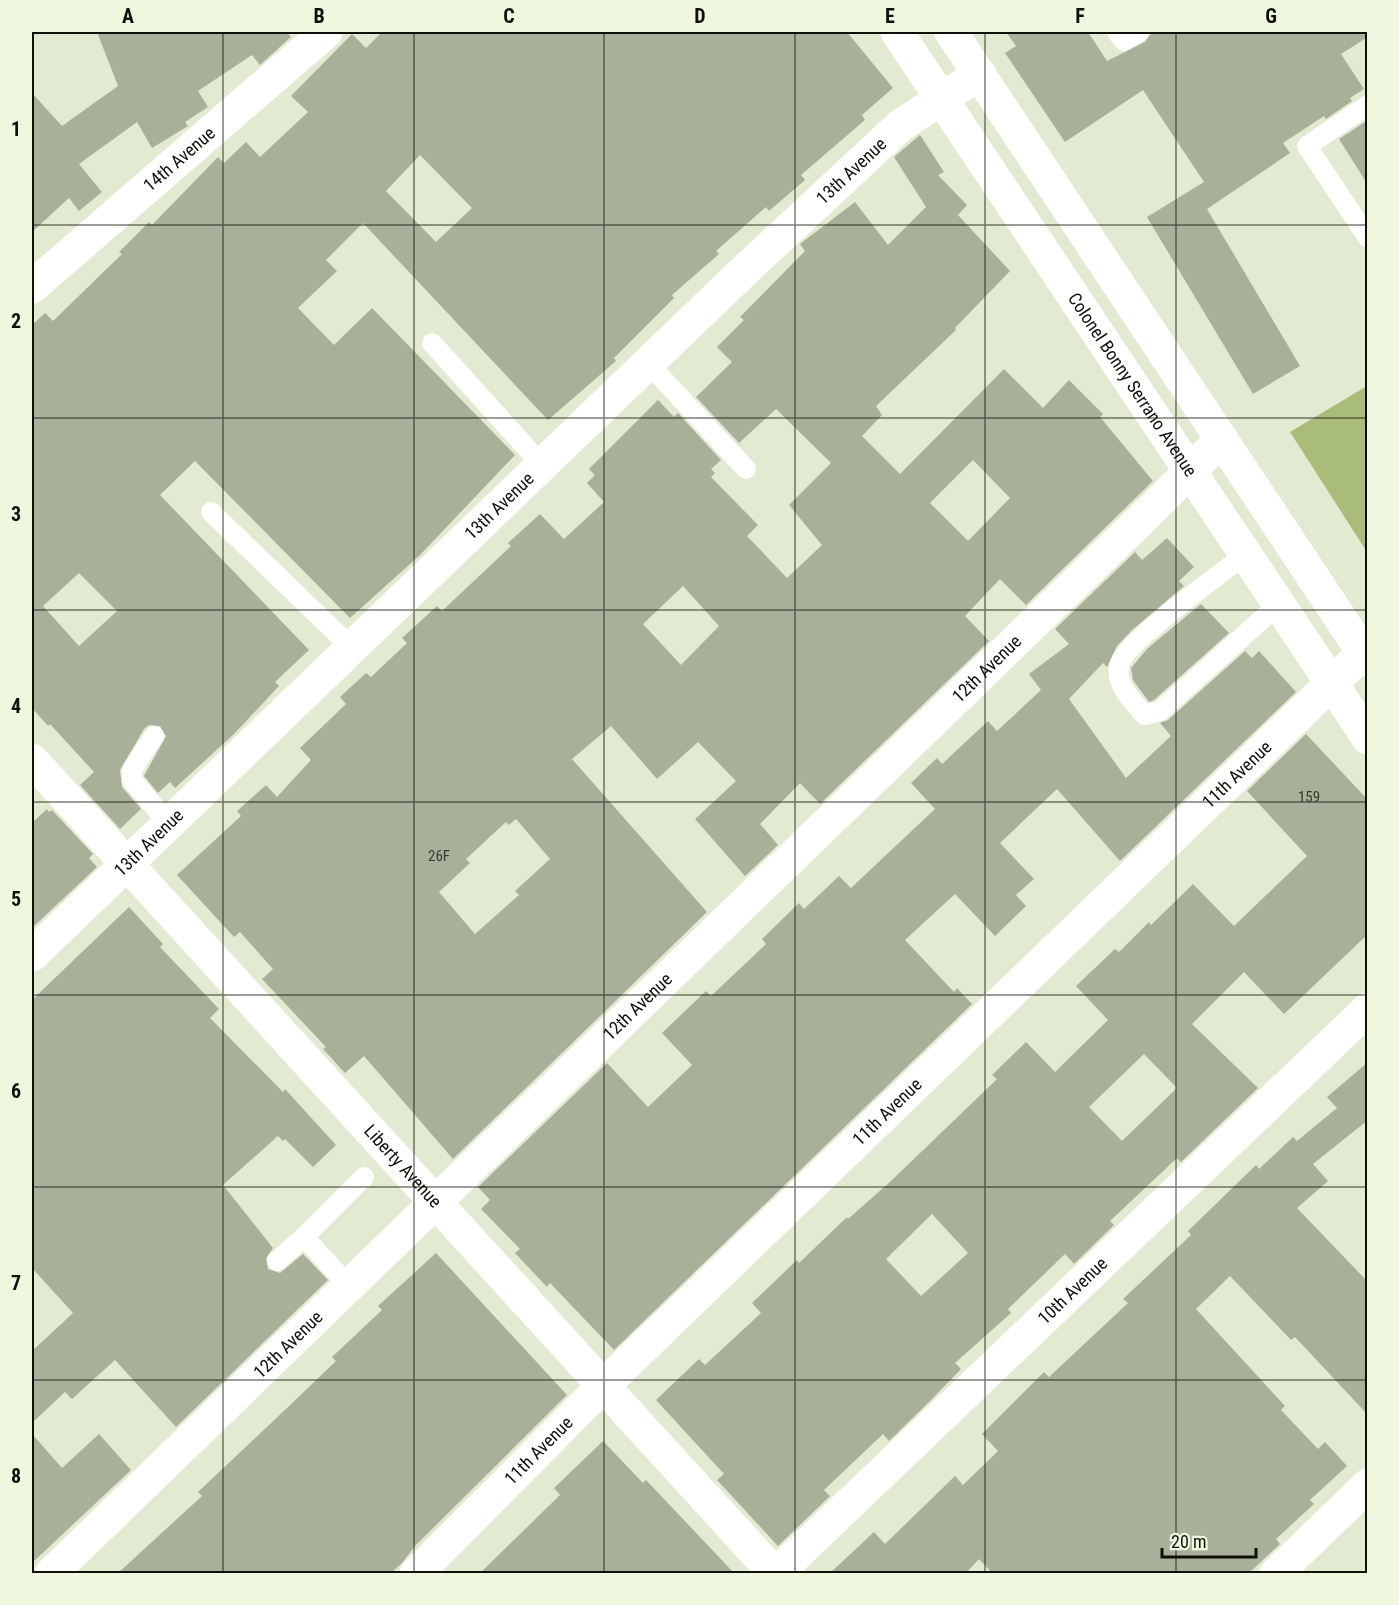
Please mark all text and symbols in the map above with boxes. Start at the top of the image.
text: A [122,4,134,28]
text: B [313,4,325,28]
text: C [503,4,515,28]
text: D [694,4,706,28]
text: E [885,4,895,28]
text: F [1075,4,1085,28]
text: G [1265,4,1277,28]
text: 1 [11,117,21,141]
street label: 14th Avenue [139,122,219,196]
street label: 13th Avenue [812,133,890,208]
street label: Colonel Bonny Serrano Avenue [1064,289,1202,480]
text: 2 [11,309,21,333]
street label: 13th Avenue [460,468,538,544]
text: 3 [11,502,21,526]
street label: 12th Avenue [948,630,1025,707]
text: 4 [11,694,21,718]
street label: 11th Avenue [1198,736,1276,812]
house number: 159 [1298,788,1320,806]
street label: 13th Avenue [110,804,187,880]
house number: 26F [428,847,450,865]
text: 5 [11,887,21,911]
street label: 12th Avenue [598,968,676,1044]
street label: 11th Avenue [848,1074,926,1150]
text: 6 [11,1079,21,1103]
street label: Liberty Avenue [360,1120,446,1212]
street label: 10th Avenue [1033,1253,1111,1328]
text: 7 [11,1271,21,1295]
street label: 12th Avenue [249,1306,327,1382]
street label: 11th Avenue [500,1412,577,1489]
text: 8 [11,1464,21,1488]
scale bar [1162,1521,1256,1559]
text: 20 m [1171,1531,1206,1552]

